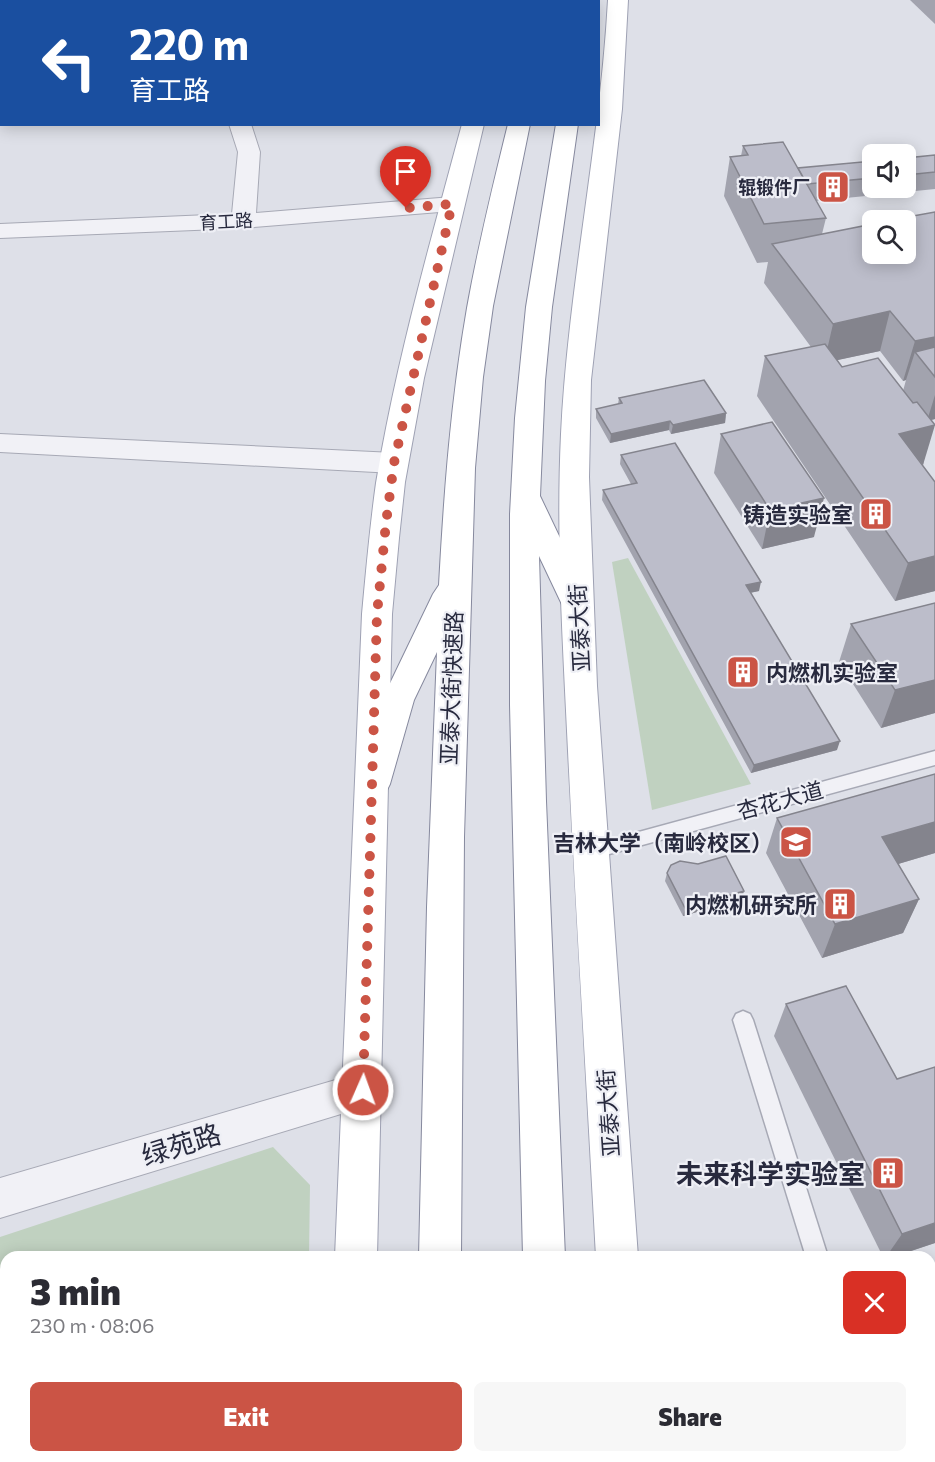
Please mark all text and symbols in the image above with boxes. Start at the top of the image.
text: 220 m [129,17,249,69]
icon: left [30,24,108,102]
text: 育工路 [129,73,210,106]
map controls [862,144,916,264]
button: sound [862,144,916,198]
pin [380,146,431,208]
icon: arrive [389,155,422,188]
building icon: 辊锻件厂 [815,169,851,205]
place label: 辊锻件厂 [738,176,810,198]
street label: 育工路 [198,209,254,233]
button: search [862,210,916,264]
building icon: 铸造实验室 [858,496,894,532]
place label: 铸造实验室 [743,501,853,528]
street label: 亚泰大街 [563,583,595,673]
street label: 亚泰大街快速路 [435,611,467,765]
building icon: 内燃机实验室 [725,654,761,690]
place label: 内燃机实验室 [766,659,898,686]
street label: 杏花大道 [734,776,826,824]
school or university icon: 吉林大学（南岭校区） [778,824,814,860]
place label: 吉林大学（南岭校区） [553,829,773,856]
building icon: 内燃机研究所 [822,886,858,922]
place label: 内燃机研究所 [685,891,817,918]
position arrow [331,1058,395,1122]
street label: 亚泰大街 [591,1068,625,1158]
street label: 绿苑路 [137,1116,225,1172]
building icon: 未来科学实验室 [870,1155,906,1191]
place label: 未来科学实验室 [676,1157,865,1190]
text: 3 min [30,1268,121,1312]
button: close [843,1271,906,1334]
text: 230 m · 08:06 [30,1313,154,1337]
button: Exit [30,1382,462,1451]
button: Share [474,1382,906,1451]

